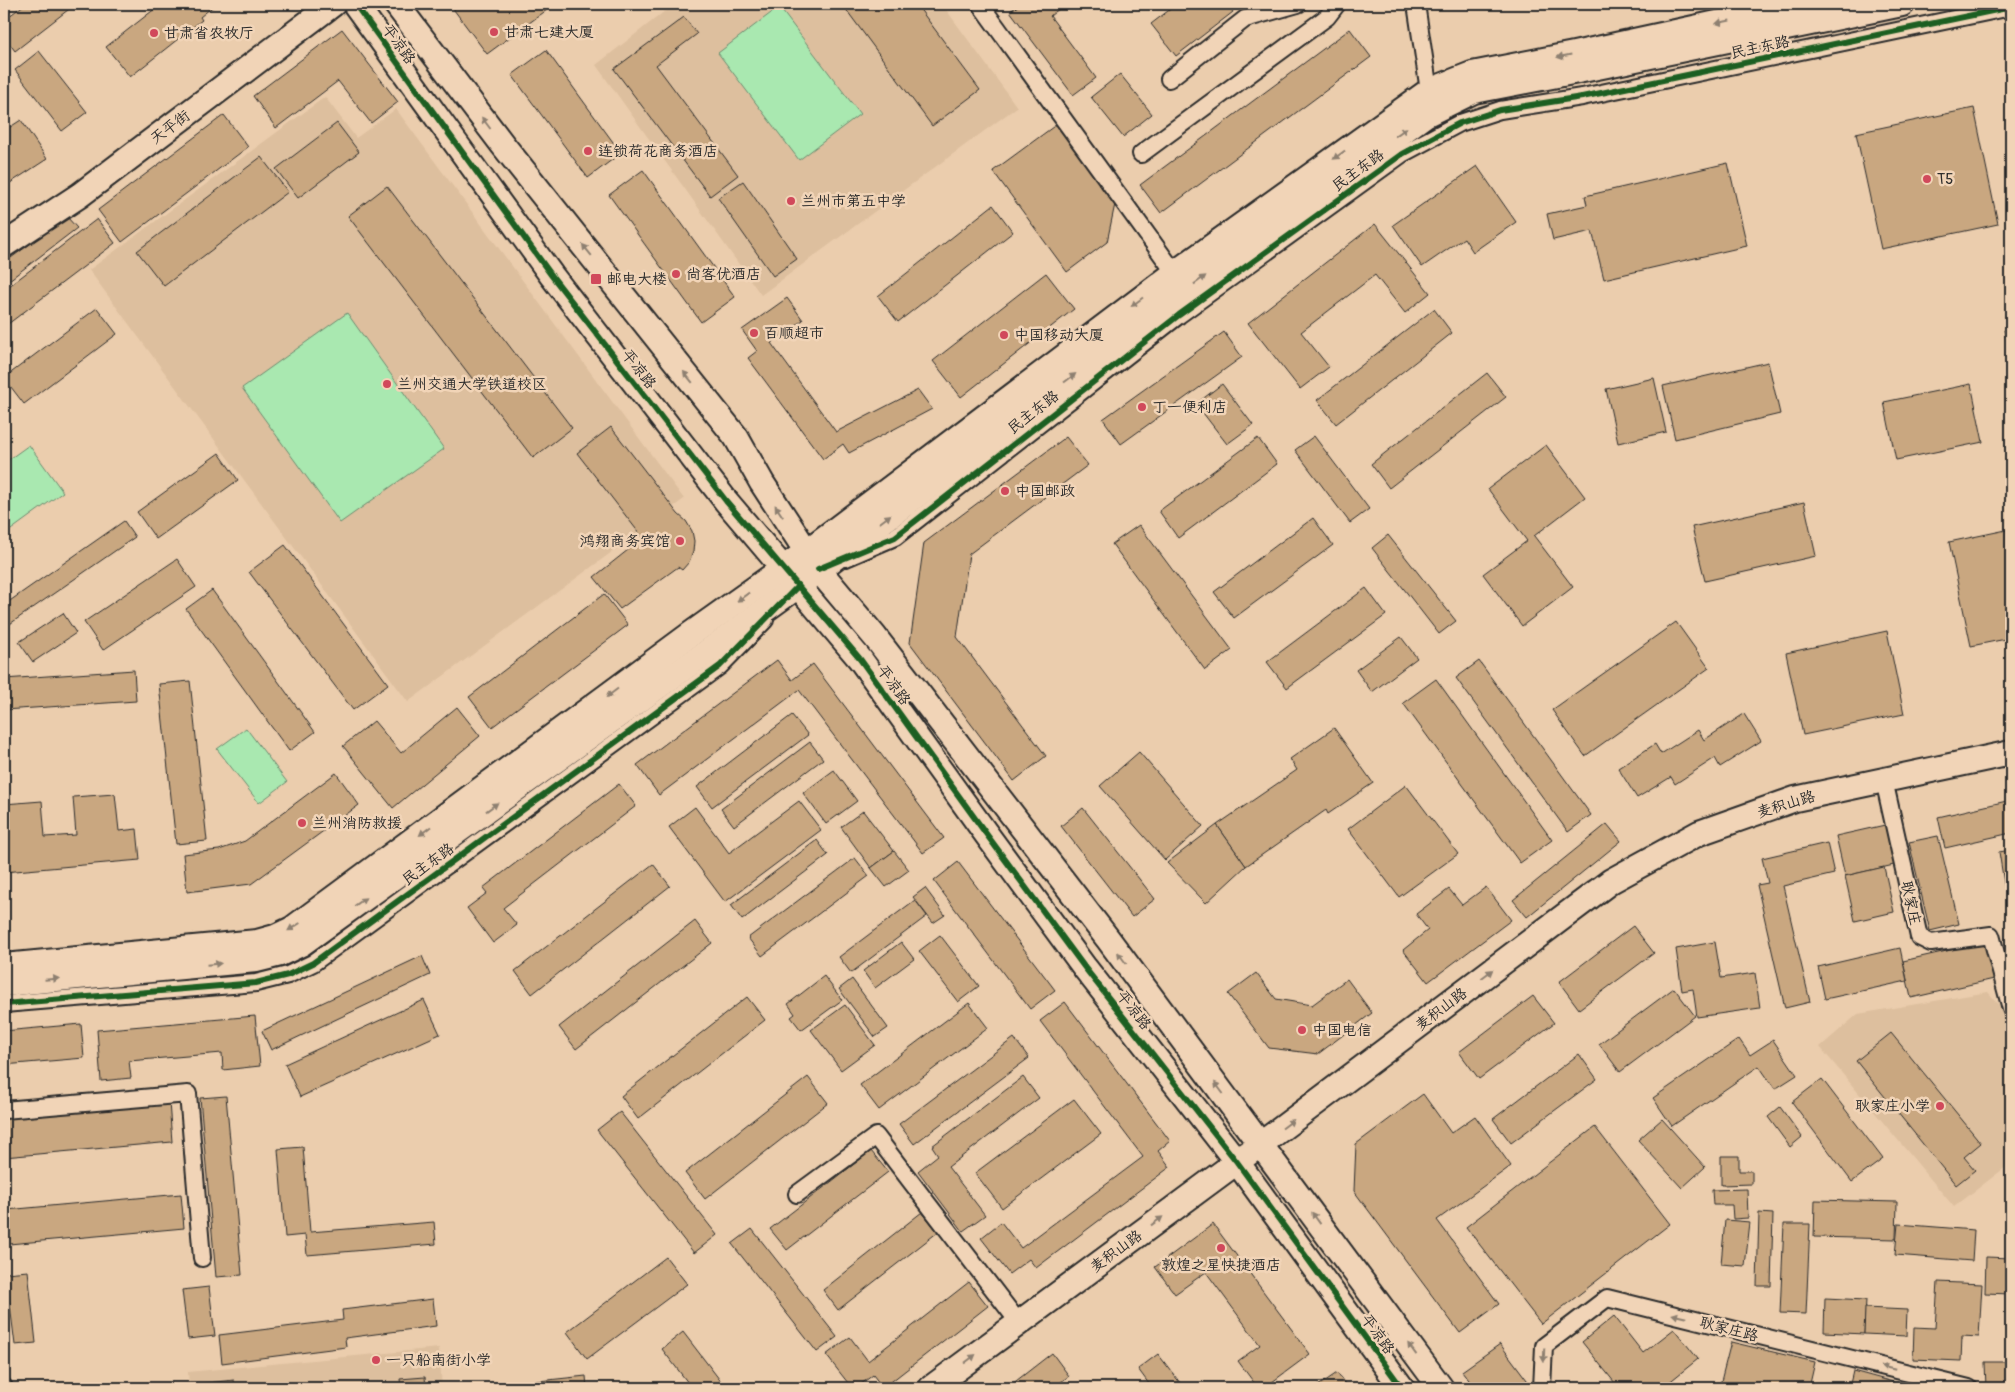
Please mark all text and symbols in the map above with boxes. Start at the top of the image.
one-way arrow [1715,18,1730,26]
street label: 平凉路 [378,21,420,68]
place label: 甘肃七建大厦 [504,23,594,42]
place label: 甘肃省农牧厅 [164,24,254,43]
marker: 甘肃七建大厦 [488,26,500,38]
marker: 甘肃省农牧厅 [148,27,160,39]
street label: 民主东路 [1729,32,1791,63]
one-way arrow [1555,53,1571,61]
street label: 天平街 [147,106,194,149]
one-way arrow [481,116,491,130]
one-way arrow [1394,127,1408,137]
place label: 连锁荷花商务酒店 [598,142,718,161]
marker: 连锁荷花商务酒店 [582,145,594,157]
street label: 民主东路 [1328,145,1388,196]
one-way arrow [1333,150,1346,160]
place label: T5 [1937,170,1953,189]
marker: T5 [1921,173,1933,185]
place label: 兰州市第五中学 [801,192,906,211]
marker: 兰州市第五中学 [785,195,797,207]
one-way arrow [581,244,592,257]
place label: 尚客优酒店 [686,265,761,284]
marker: 尚客优酒店 [670,268,682,280]
place label: 邮电大楼 [607,270,667,289]
marker: 邮电大楼 [589,272,603,286]
one-way arrow [1193,275,1207,285]
one-way arrow [1131,296,1144,307]
place label: 百顺超市 [764,324,824,343]
place label: 中国移动大厦 [1014,326,1104,345]
marker: 百顺超市 [748,327,760,339]
marker: 中国移动大厦 [998,329,1010,341]
street label: 平凉路 [617,346,660,393]
one-way arrow [683,371,694,384]
one-way arrow [1063,373,1077,383]
place label: 兰州交通大学铁道校区 [397,375,547,394]
marker: 兰州交通大学铁道校区 [381,378,393,390]
street label: 民主东路 [1004,386,1063,438]
place label: 丁一便利店 [1152,398,1227,417]
marker: 丁一便利店 [1136,401,1148,413]
place label: 中国邮政 [1015,482,1075,501]
marker: 中国邮政 [999,485,1011,497]
one-way arrow [775,504,784,518]
one-way arrow [878,513,891,524]
place label: 鸿翔商务宾馆 [580,532,670,551]
marker: 鸿翔商务宾馆 [674,535,686,547]
one-way arrow [736,592,750,602]
street label: 平凉路 [873,662,915,709]
one-way arrow [605,688,619,698]
street label: 麦积山路 [1755,787,1818,822]
one-way arrow [485,802,499,812]
place label: 兰州消防救援 [312,814,402,833]
marker: 兰州消防救援 [296,817,308,829]
one-way arrow [419,826,432,837]
street label: 民主东路 [398,839,458,890]
street label: 耿家庄 [1897,879,1924,927]
one-way arrow [353,897,367,907]
one-way arrow [287,922,300,932]
one-way arrow [1116,952,1127,965]
one-way arrow [206,960,222,968]
one-way arrow [1480,969,1494,979]
one-way arrow [45,975,61,983]
street label: 麦积山路 [1412,984,1471,1035]
street label: 平凉路 [1112,987,1155,1034]
place label: 中国电信 [1312,1021,1372,1040]
marker: 中国电信 [1296,1024,1308,1036]
one-way arrow [1214,1081,1224,1095]
place label: 耿家庄小学 [1855,1097,1930,1116]
marker: 耿家庄小学 [1934,1100,1946,1112]
one-way arrow [1281,1119,1294,1130]
one-way arrow [1311,1211,1321,1225]
one-way arrow [1150,1216,1164,1226]
street label: 麦积山路 [1086,1226,1146,1277]
marker: 敦煌之星快捷酒店 [1215,1242,1227,1254]
place label: 敦煌之星快捷酒店 [1161,1256,1281,1275]
street label: 平凉路 [1357,1311,1399,1358]
one-way arrow [1672,1312,1687,1320]
street label: 耿家庄路 [1697,1313,1760,1346]
one-way arrow [1407,1342,1417,1356]
one-way arrow [1539,1347,1547,1363]
place label: 一只船南街小学 [386,1351,491,1370]
marker: 一只船南街小学 [370,1354,382,1366]
one-way arrow [963,1354,977,1364]
one-way arrow [1880,1364,1895,1372]

